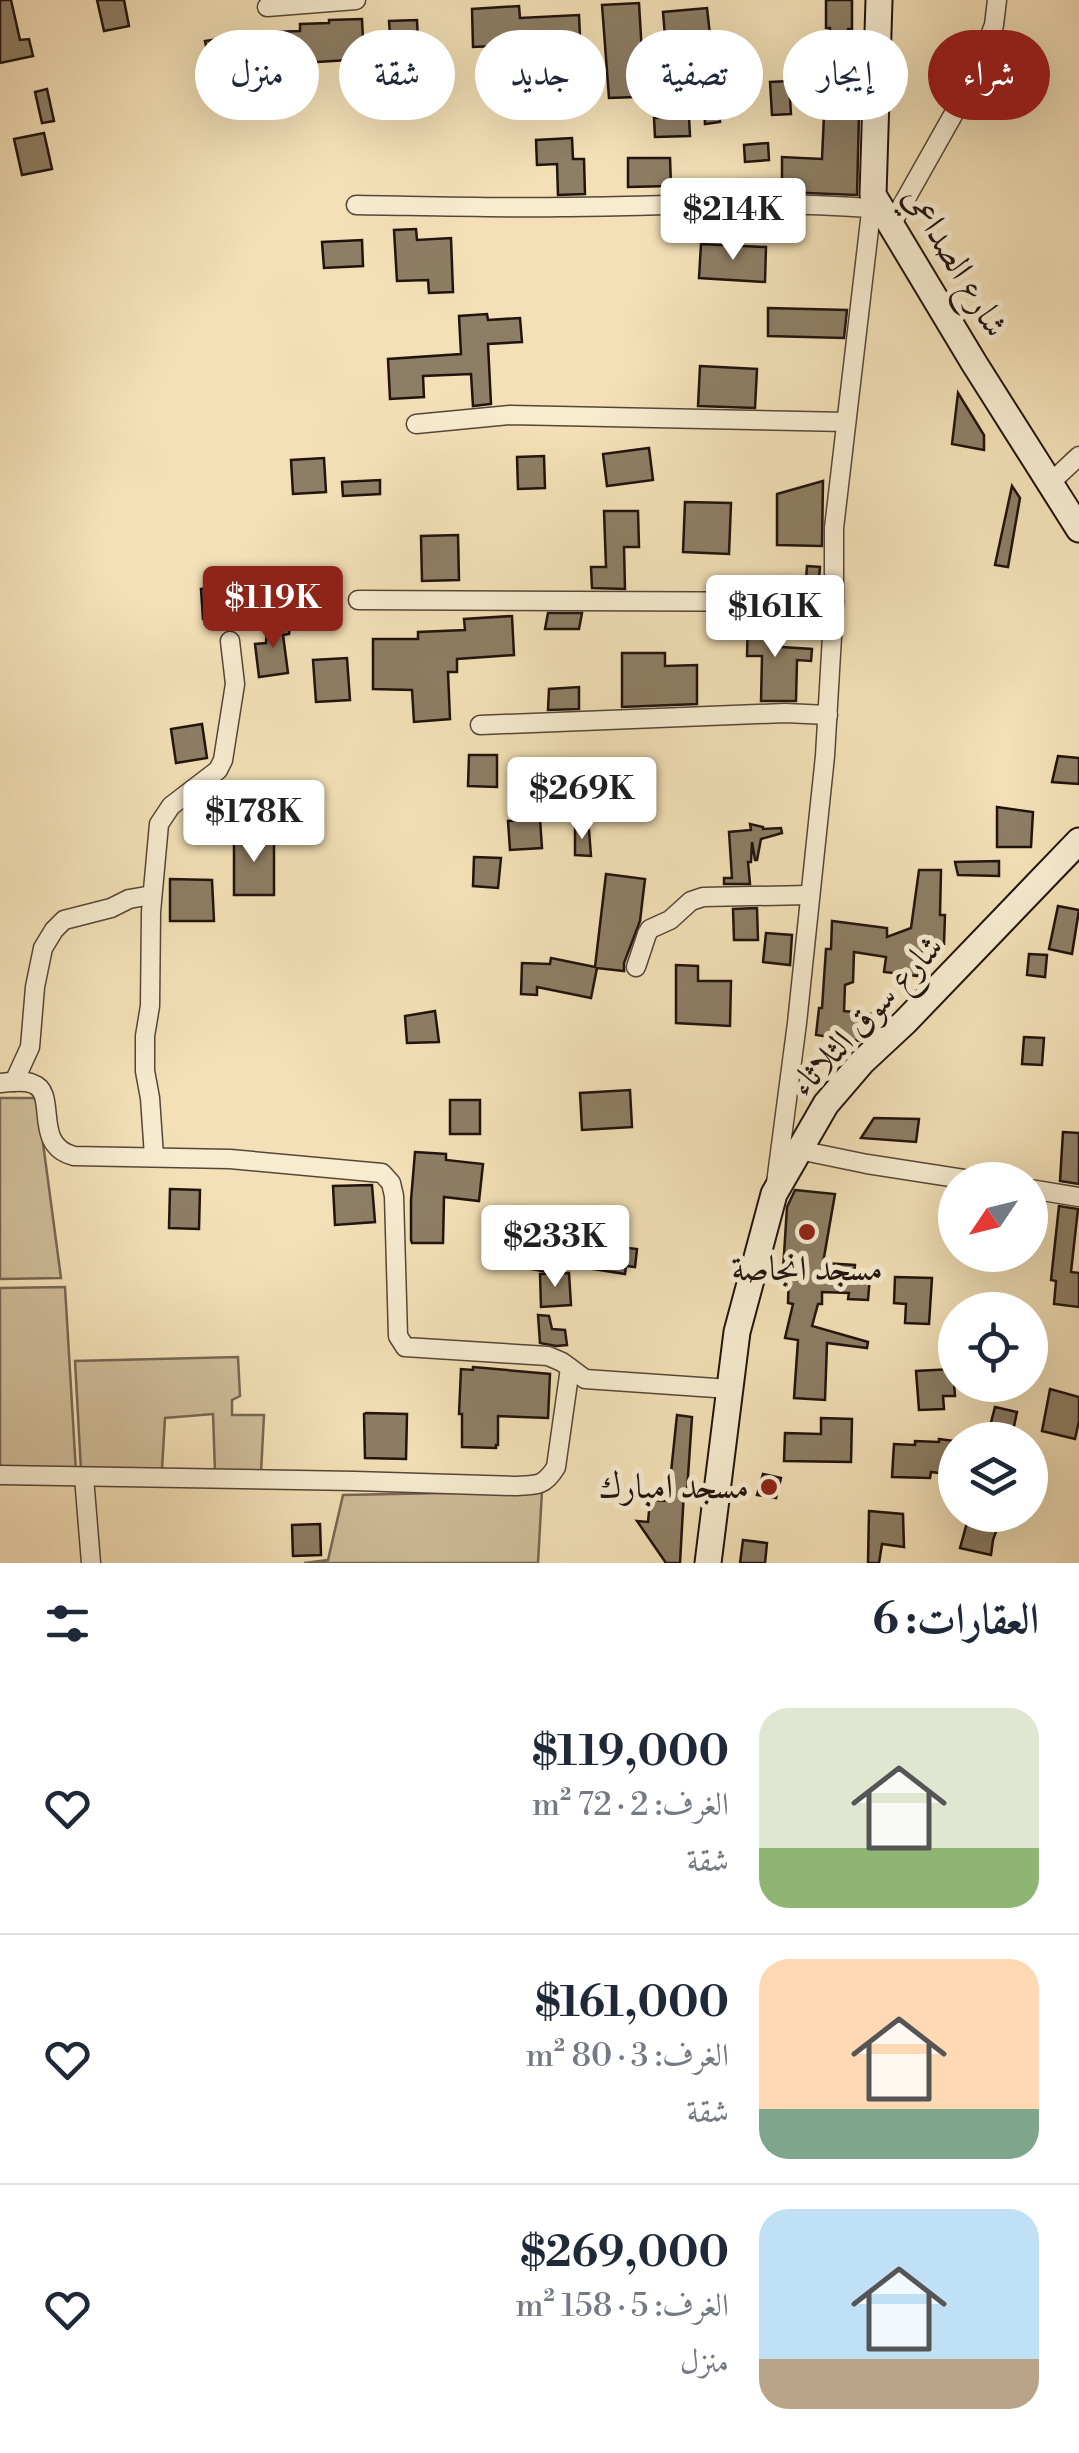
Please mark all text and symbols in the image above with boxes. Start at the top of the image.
chip: منزل [195,30,319,120]
chip: شقة [339,30,455,120]
chip: جديد [475,30,606,120]
chip: تصفية [626,30,763,120]
chip: إيجار [783,30,908,120]
chip: شراء [928,30,1050,120]
pin: $214K [663,178,803,263]
street label: شارع الصداعي [888,179,1017,348]
text: $214K [683,190,783,230]
pin: $119K [203,566,343,651]
pin: $161K [705,575,845,660]
text: $119K [225,578,321,618]
text: $161K [728,587,822,627]
pin: $269K [512,757,652,842]
text: $269K [529,769,635,809]
pin: $178K [184,780,324,865]
text: $178K [205,792,303,832]
street label: شارع سوق الثلاثاء [781,926,957,1110]
north arrow [938,1162,1048,1272]
map controls [938,1162,1048,1532]
pin: $233K [485,1205,625,1290]
text: $233K [503,1217,607,1257]
marker: مسجد انجاصة [796,1221,818,1243]
place label: مسجد انجاصة [731,1248,883,1291]
button: locate [938,1292,1048,1402]
button: layers [938,1422,1048,1532]
place label: مسجد امبارك [598,1466,749,1509]
marker: مسجد امبارك [758,1476,780,1498]
text: العقارات: 6 [872,1594,1039,1647]
icon: filters [40,1596,95,1651]
text: $119,000 [532,1726,729,1779]
icon: home [839,1748,959,1868]
icon: heart [40,1781,95,1836]
text: الغرف: 2 · 72 m² [532,1785,729,1825]
text: شقة [687,1841,729,1881]
text: $161,000 [535,1977,729,2030]
icon: home [839,1999,959,2119]
icon: heart [40,2032,95,2087]
text: الغرف: 3 · 80 m² [526,2036,729,2076]
text: شقة [687,2092,729,2132]
text: $269,000 [520,2227,729,2280]
icon: home [839,2249,959,2369]
icon: heart [40,2282,95,2337]
text: الغرف: 5 · 158 m² [515,2286,729,2326]
text: منزل [680,2342,729,2382]

